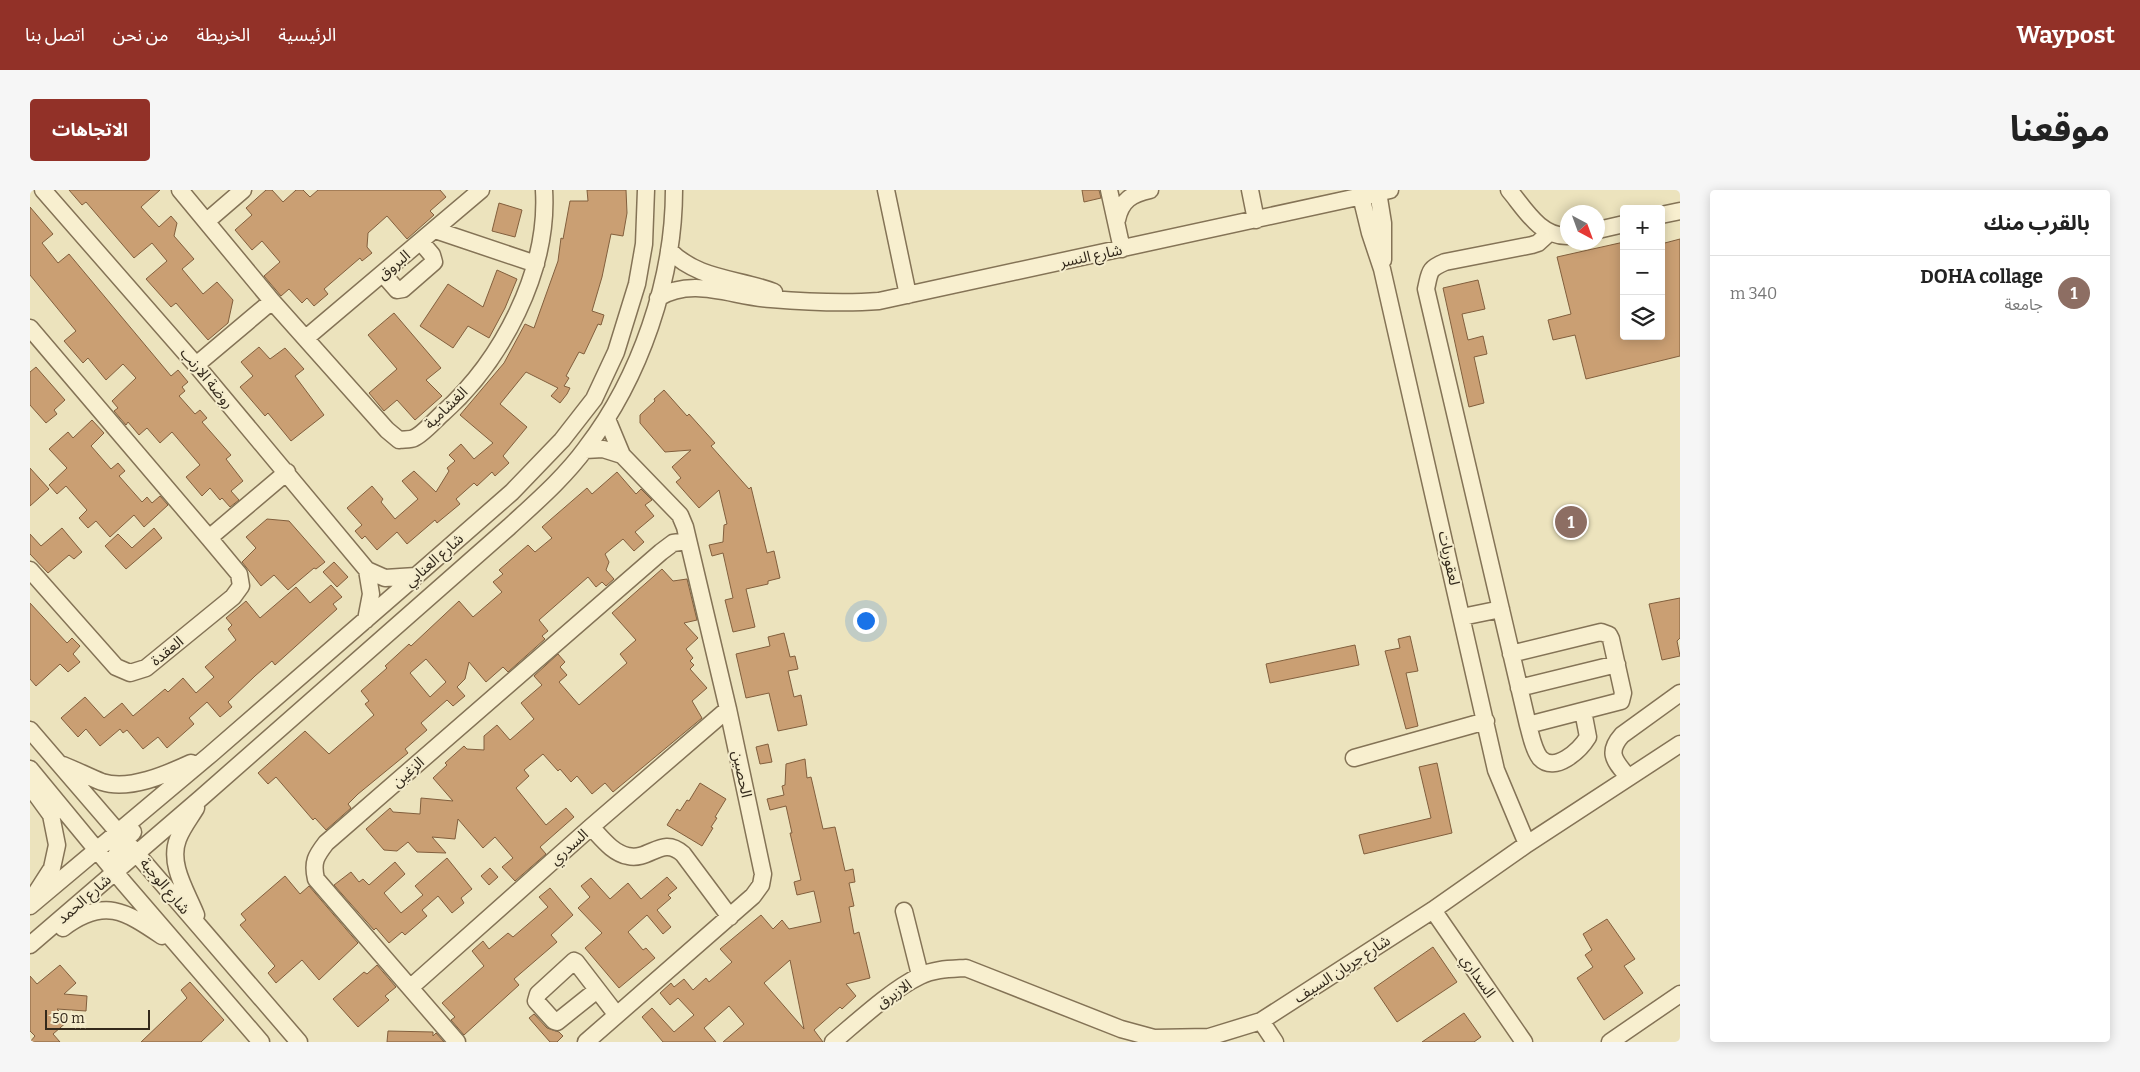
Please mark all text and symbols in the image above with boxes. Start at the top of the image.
text: Waypost [2016,21,2115,49]
text: اتصل بنا [25,24,85,46]
text: من نحن [113,24,168,46]
text: الخريطة [196,24,250,46]
text: الرئيسية [278,24,336,46]
button: الاتجاهات [30,99,150,161]
text: موقعنا [2010,108,2110,150]
north arrow [1560,205,1605,250]
map controls [1620,205,1665,340]
button: + [1620,205,1665,250]
text: بالقرب منك [1984,210,2090,236]
street label: شارع النسر [1057,241,1125,275]
street label: البروق [374,246,414,284]
button: − [1620,250,1665,295]
text: DOHA collage [1920,265,2043,288]
text: 340 m [1730,284,1777,303]
text: 1 [2071,284,2077,303]
button: layers [1620,295,1665,340]
text: جامعة [2004,295,2043,314]
street label: روضة الارنب [176,344,238,412]
street label: الغشامية [421,383,471,433]
pin: 1 [1555,503,1587,541]
street label: شارع العنابي [401,529,469,593]
street label: لعقوريات [1434,529,1464,587]
your location [853,608,879,634]
street label: العقدة [147,632,187,670]
street label: الحصين [728,749,756,799]
street label: الزغين [388,753,428,791]
street label: السدري [546,825,593,871]
street label: شارع الوجبة [134,854,194,920]
street label: شارع الحمد [53,870,117,930]
street label: شارع جريان السيف [1291,931,1395,1009]
street label: السداري [1455,951,1499,1003]
street label: الازيرق [873,975,915,1013]
scale bar [45,1007,150,1030]
text: 50 m [52,1010,85,1027]

